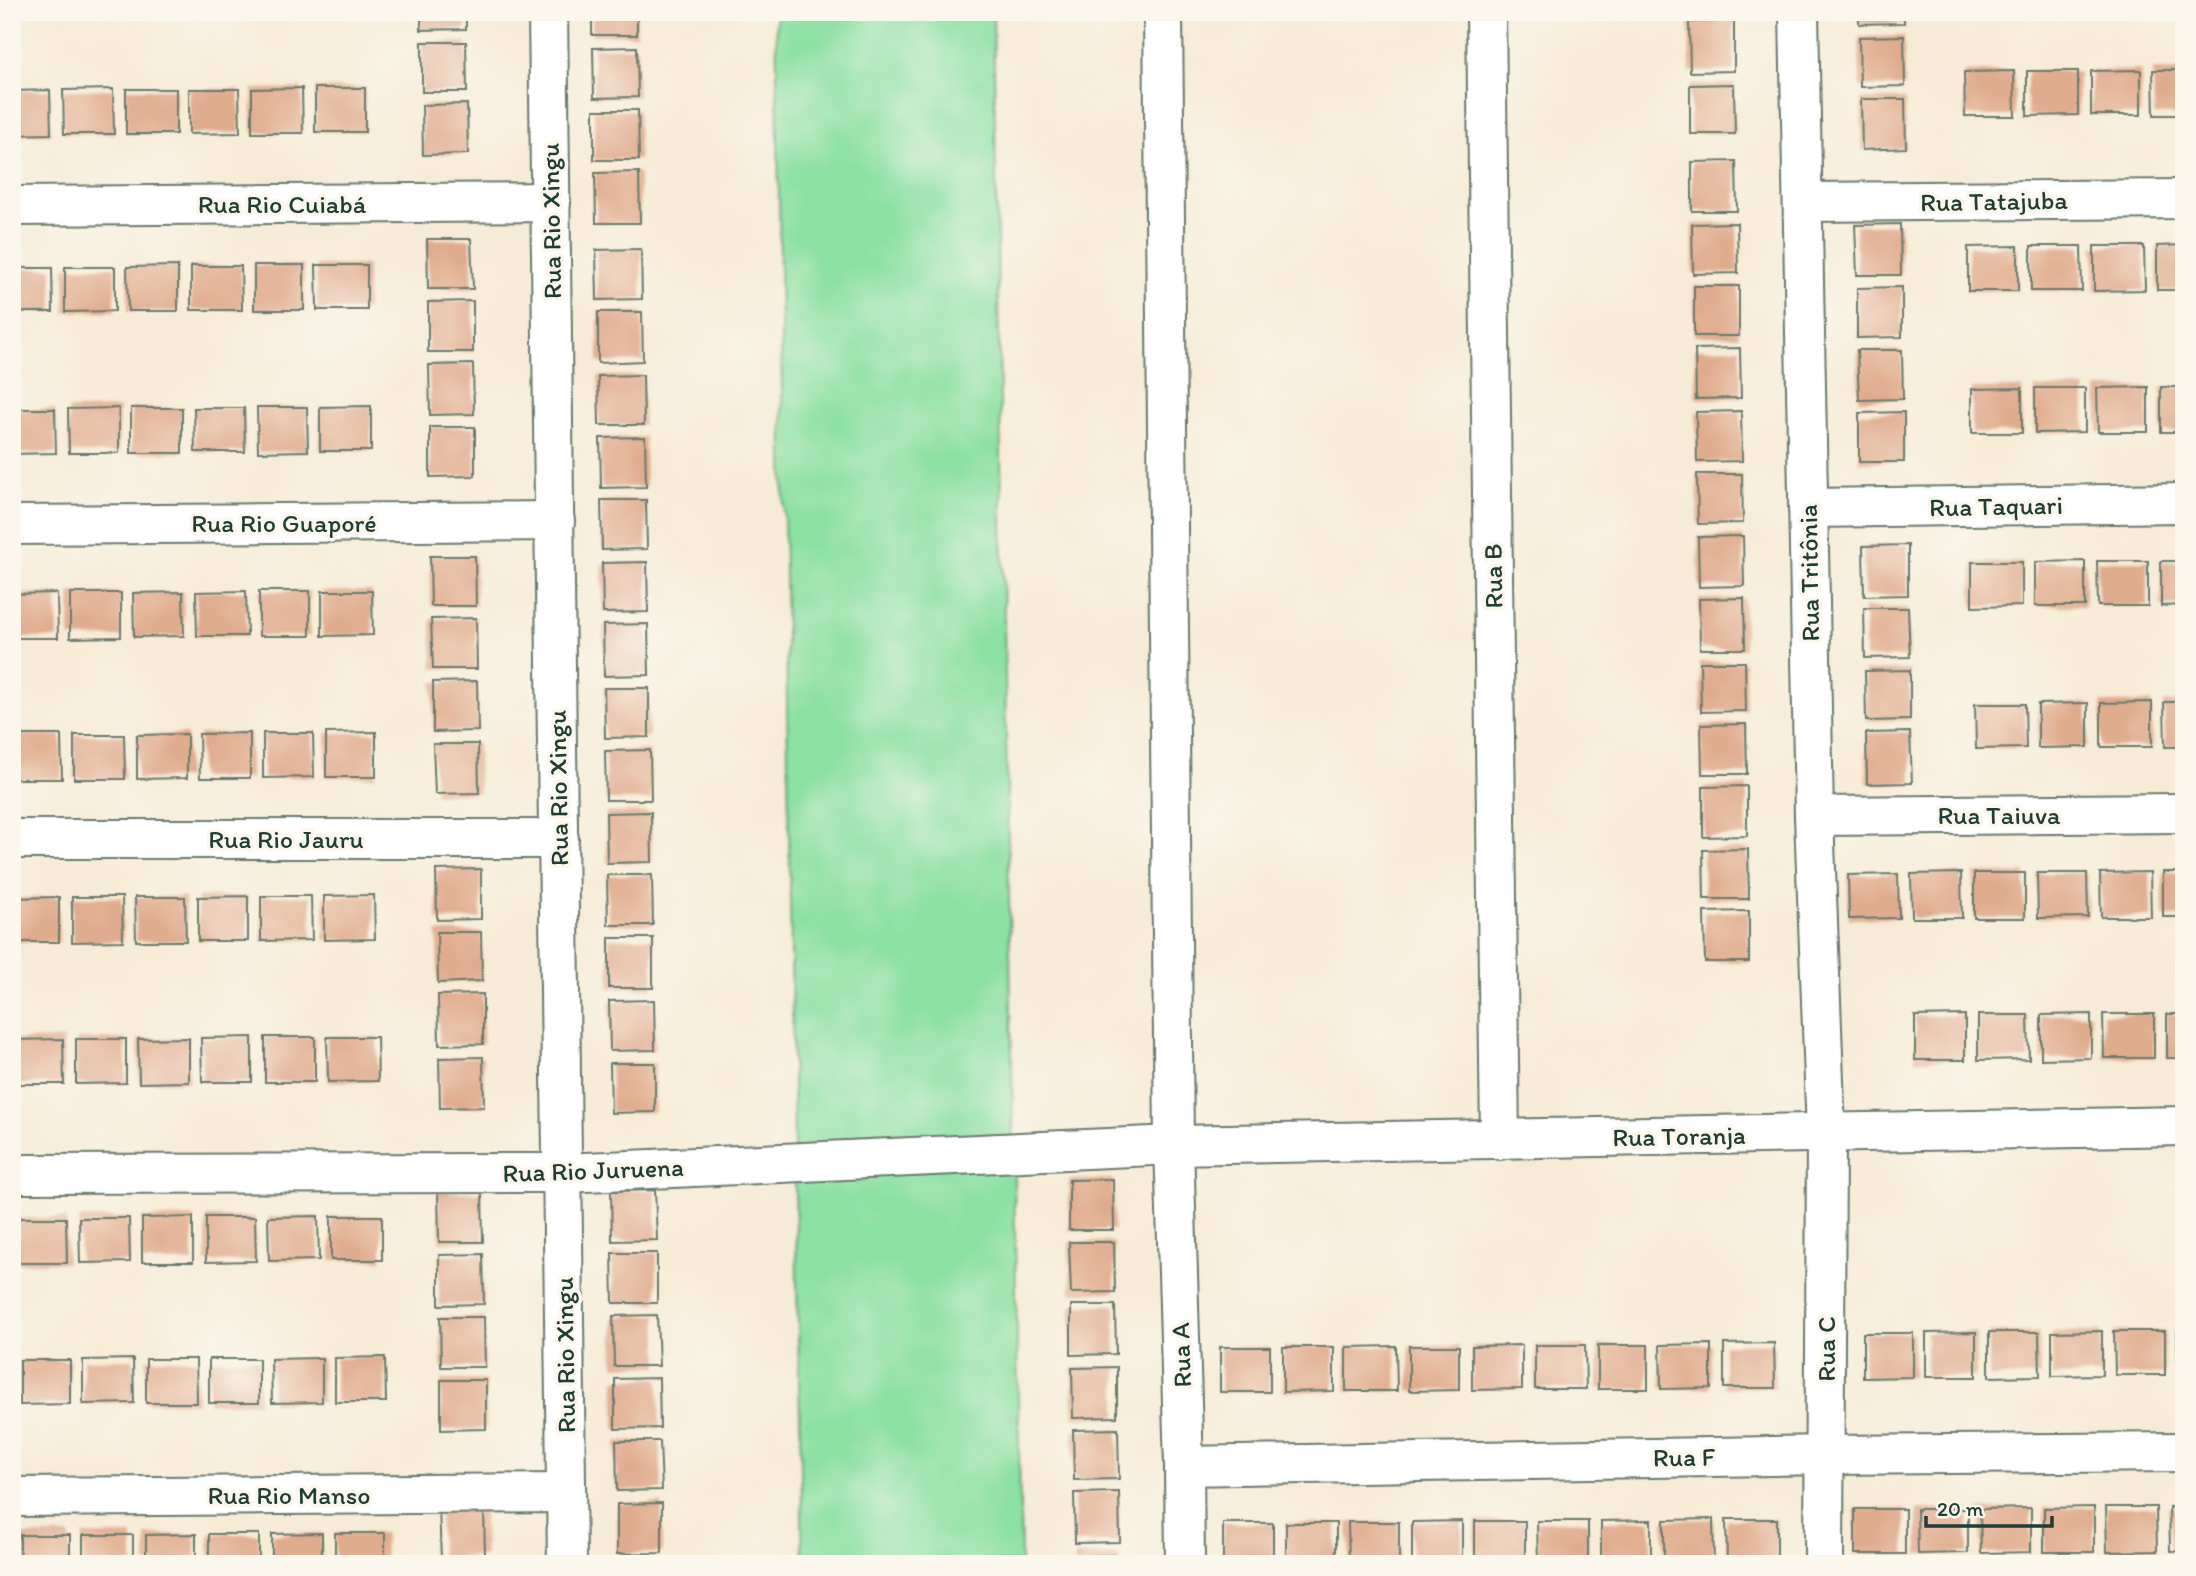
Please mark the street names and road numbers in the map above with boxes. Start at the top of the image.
street label: Rua Rio Xingu [534,143,568,299]
street label: Rua Tatajuba [1920,184,2069,218]
street label: Rua Rio Cuiabá [198,188,367,220]
street label: Rua Taquari [1929,489,2063,523]
street label: Rua Tritônia [1792,504,1826,642]
street label: Rua Rio Guaporé [191,507,377,539]
street label: Rua B [1476,543,1510,609]
street label: Rua Rio Xingu [541,710,575,866]
street label: Rua Taiuva [1937,799,2061,831]
street label: Rua Rio Jauru [208,823,364,855]
street label: Rua Toranja [1612,1119,1746,1153]
street label: Rua Rio Juruena [502,1151,684,1189]
street label: Rua Rio Xingu [548,1277,582,1433]
street label: Rua C [1810,1316,1842,1382]
street label: Rua A [1164,1321,1198,1388]
street label: Rua F [1653,1440,1716,1474]
street label: Rua Rio Manso [207,1479,371,1511]

